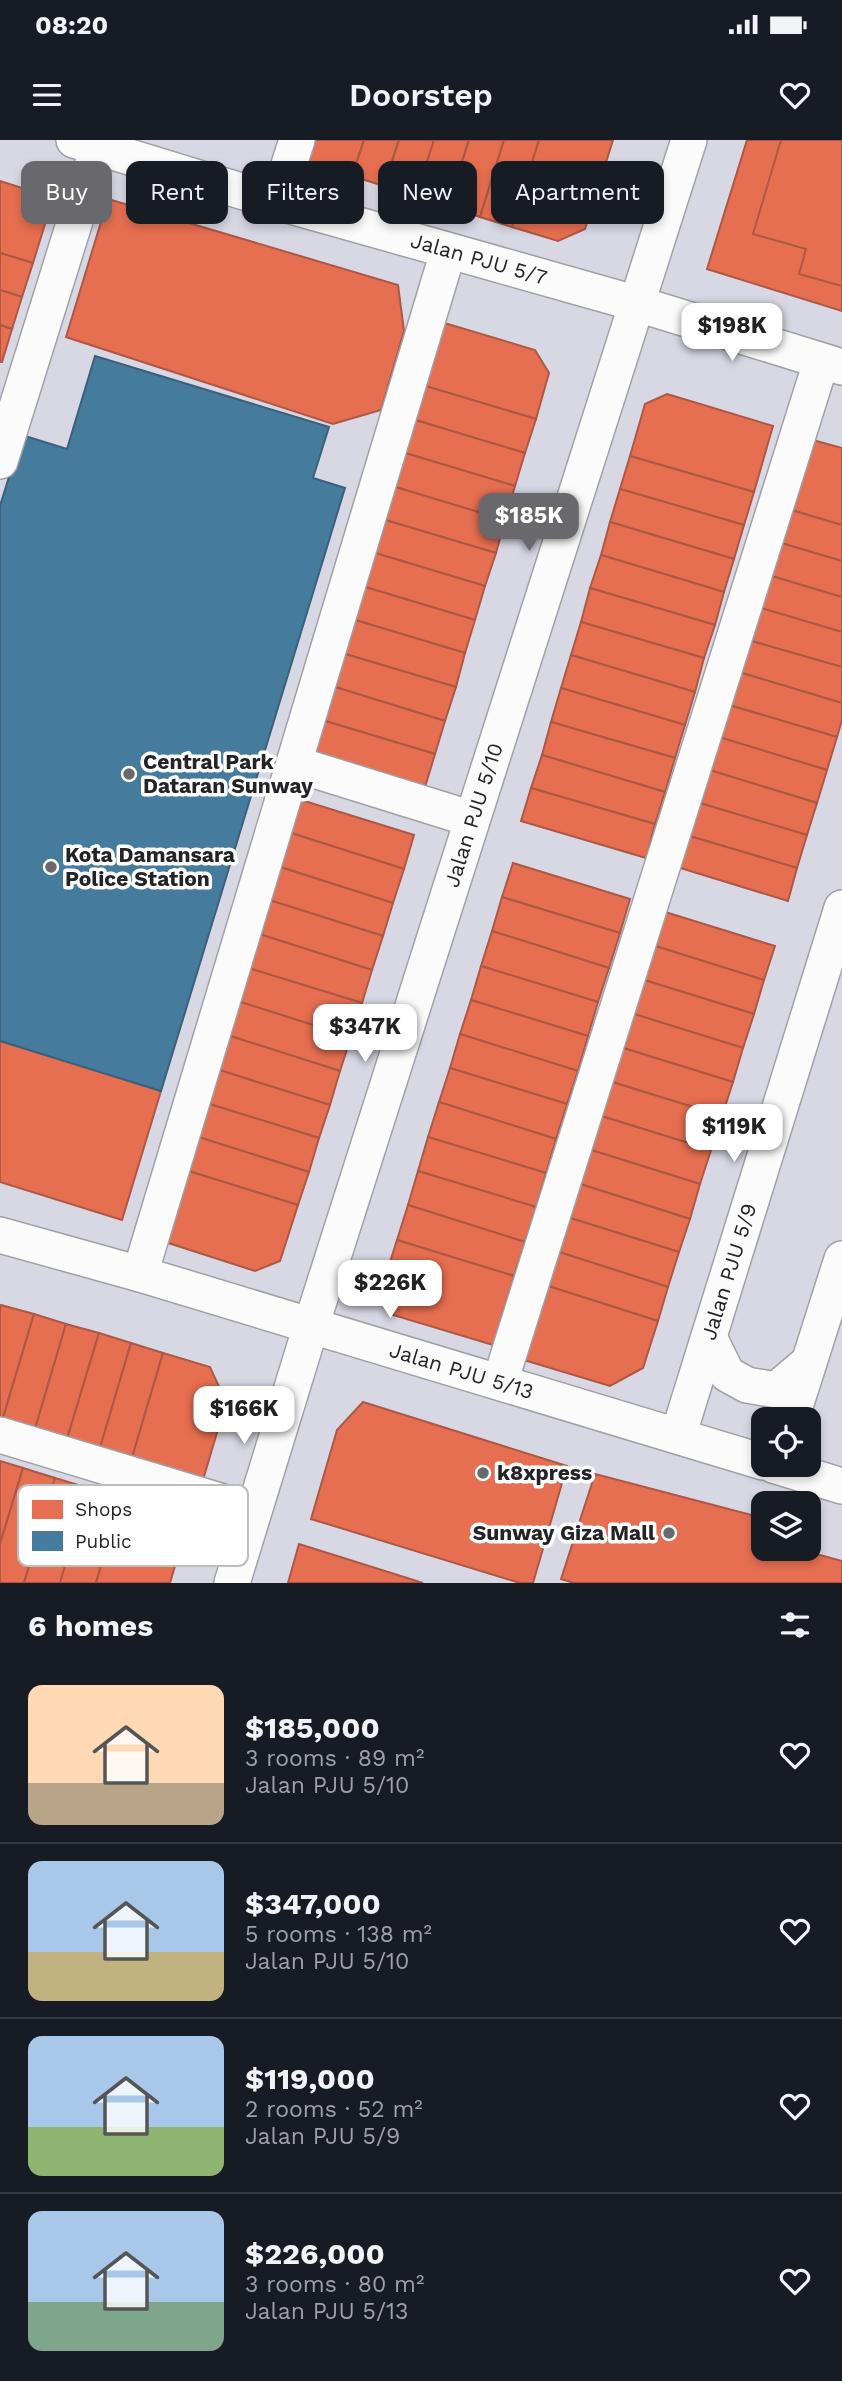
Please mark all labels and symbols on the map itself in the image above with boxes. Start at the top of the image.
street label: Jalan PJU 5/7 [408,227,550,290]
pin: $198K [683,304,781,363]
pin: $185K [480,494,578,553]
street label: Jalan PJU 5/10 [439,740,508,890]
place label: Central Park Dataran Sunway [143,749,313,798]
marker: Central Park Dataran Sunway [121,766,137,782]
place label: Kota Damansara Police Station [65,842,236,891]
marker: Kota Damansara Police Station [43,859,59,875]
pin: $347K [316,1004,414,1064]
pin: $119K [685,1104,783,1164]
street label: Jalan PJU 5/9 [696,1200,762,1343]
pin: $226K [341,1260,439,1320]
street label: Jalan PJU 5/13 [386,1337,537,1404]
pin: $166K [195,1386,293,1446]
place label: k8xpress [497,1460,592,1485]
marker: k8xpress [475,1465,491,1481]
legend [18,1485,248,1566]
text: Shops [75,1498,132,1521]
place label: Sunway Giza Mall [473,1520,655,1545]
marker: Sunway Giza Mall [661,1525,677,1541]
text: Public [75,1530,132,1553]

